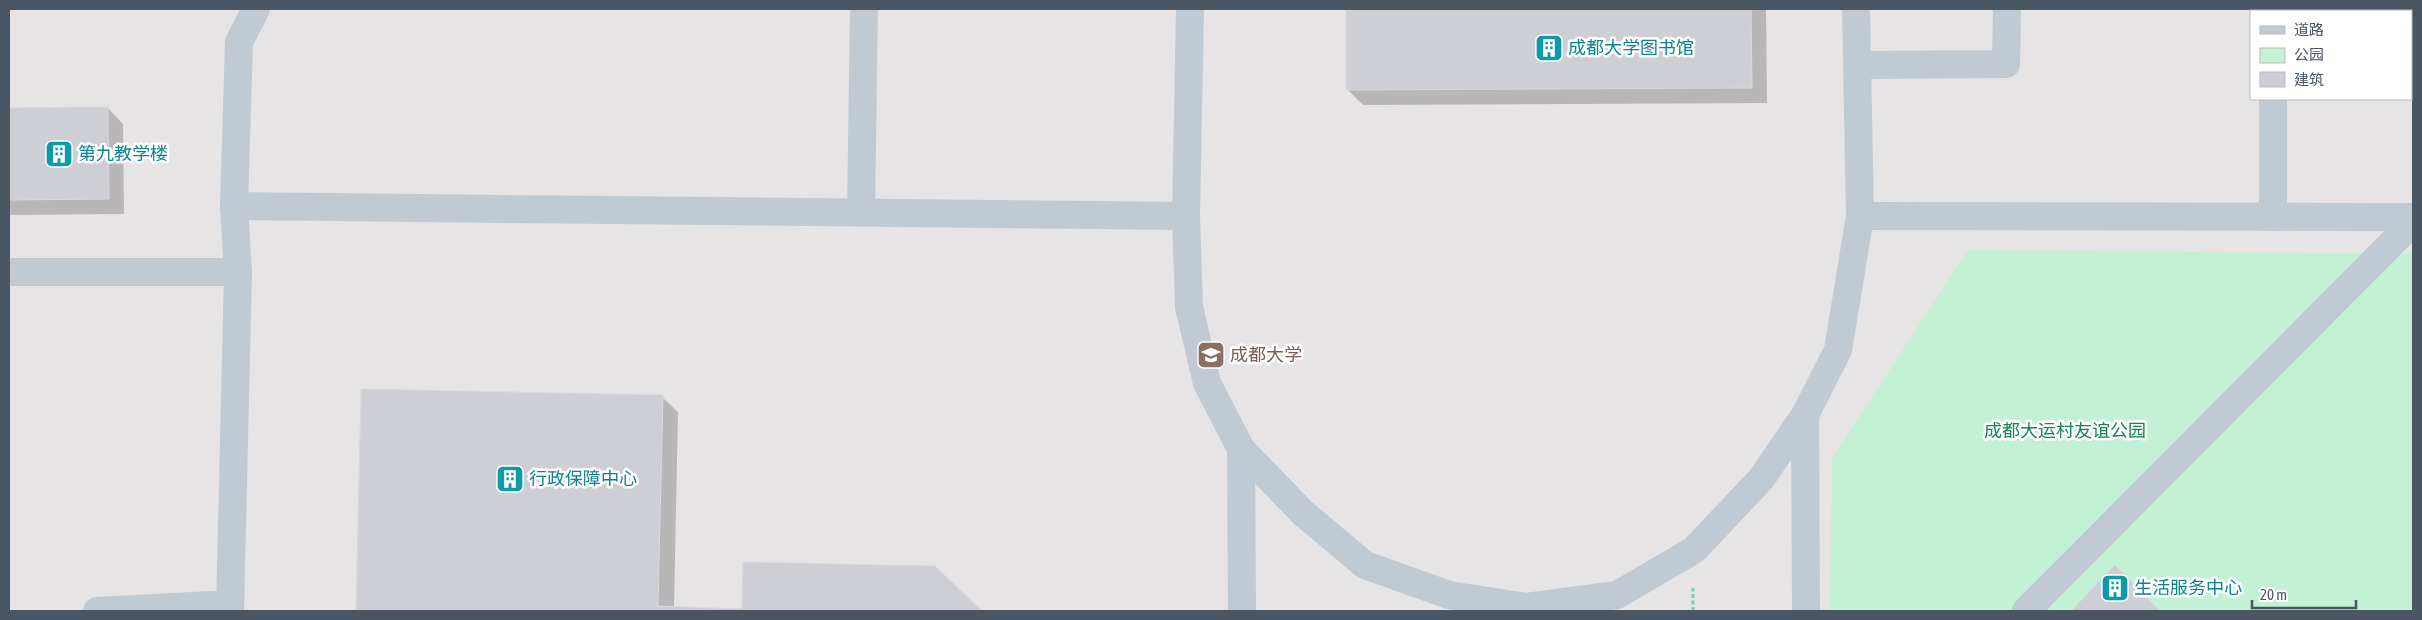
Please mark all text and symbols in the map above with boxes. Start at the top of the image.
legend [2250,10,2412,100]
text: 道路 [2294,21,2324,38]
building icon: 成都大学图书馆 [1534,33,1564,63]
place label: 成都大学图书馆 [1568,37,1694,58]
text: 公园 [2294,46,2324,63]
text: 建筑 [2294,71,2324,88]
building icon: 第九教学楼 [44,139,74,169]
place label: 第九教学楼 [78,143,168,164]
school or university icon: 成都大学 [1196,340,1226,370]
place label: 成都大学 [1230,344,1302,365]
park label: 成都大运村友谊公园 [1984,420,2146,441]
building icon: 行政保障中心 [495,464,525,494]
place label: 行政保障中心 [529,468,637,489]
building icon: 生活服务中心 [2100,573,2130,603]
place label: 生活服务中心 [2134,577,2242,598]
scale bar [2252,578,2356,610]
text: 20 m [2260,586,2287,603]

